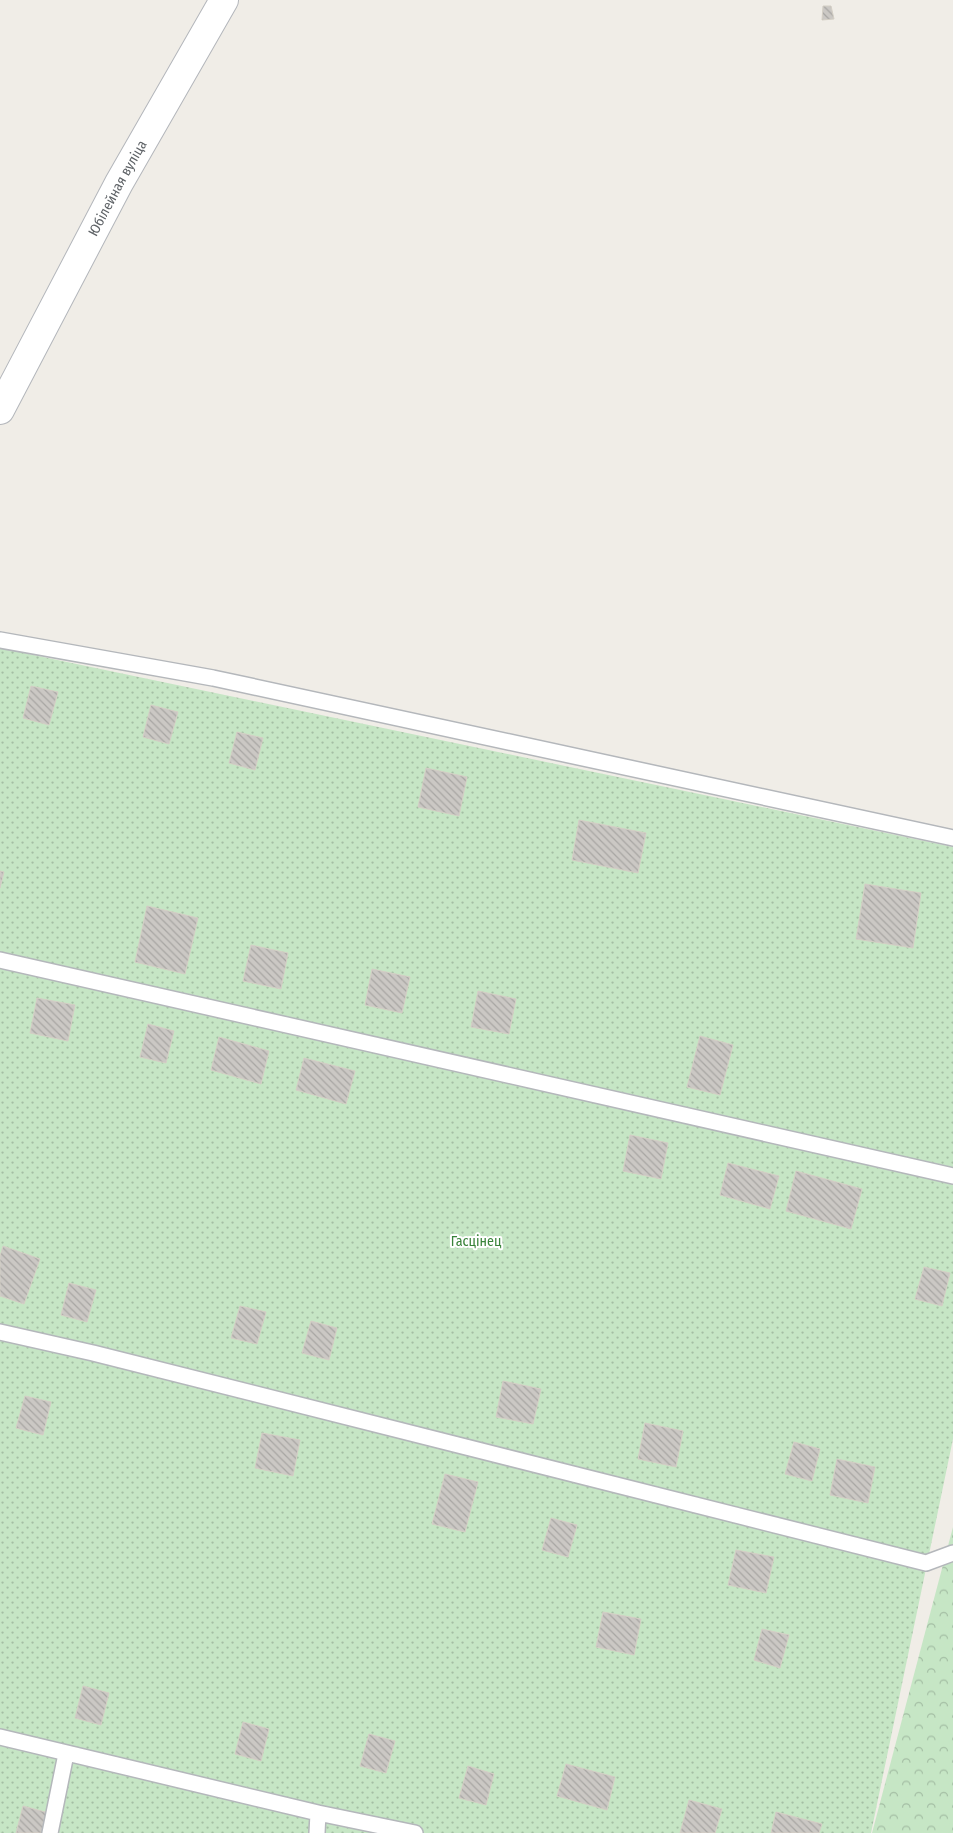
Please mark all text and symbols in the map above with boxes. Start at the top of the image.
street label: Юбілейная вуліца [85,137,151,239]
park label: Гасцінец [451,1233,502,1250]

